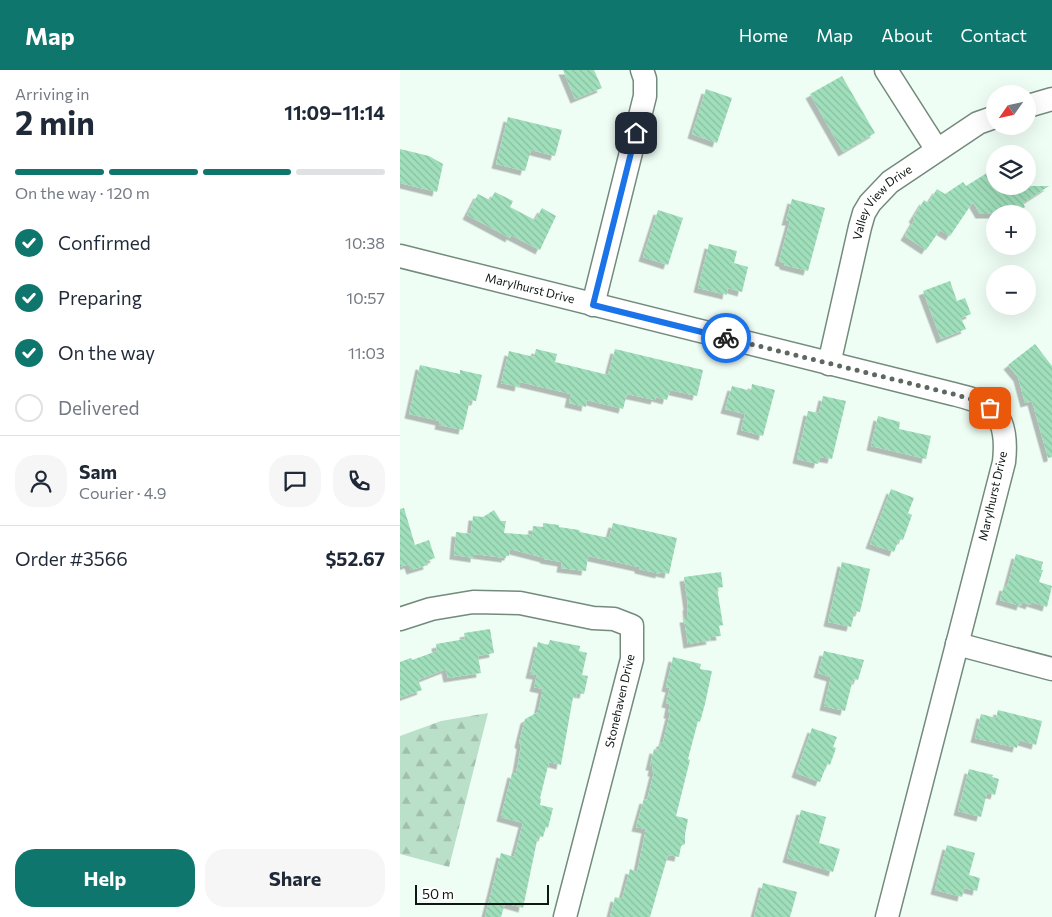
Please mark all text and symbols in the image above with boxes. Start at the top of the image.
text: Map [25,21,75,50]
text: Home [739,24,788,46]
text: Map [816,24,853,46]
text: About [881,24,933,46]
text: Contact [961,24,1027,46]
text: Arriving in [15,84,89,103]
north arrow [986,85,1036,135]
map controls [986,85,1036,315]
text: 11:09–11:14 [284,101,385,124]
text: 2 min [15,102,95,142]
pin [615,112,657,154]
icon: home [622,119,650,147]
button: layers [986,145,1036,195]
street label: Valley View Drive [849,161,914,241]
text: On the way · 120 m [15,183,150,202]
button: + [986,205,1036,255]
icon: check [15,229,43,257]
text: Confirmed [58,231,151,254]
text: 10:38 [345,233,385,252]
button: − [986,265,1036,315]
street label: Marylhurst Drive [484,270,576,305]
icon: check [15,284,43,312]
text: Preparing [58,286,142,309]
text: 10:57 [346,288,385,307]
courier [701,313,751,363]
icon: bike [712,324,740,352]
icon: check [15,339,43,367]
text: On the way [58,341,155,364]
text: 11:03 [348,343,385,362]
pin [969,387,1011,429]
icon: bag [976,394,1004,422]
text: Delivered [58,396,139,419]
street label: Marylhurst Drive [975,450,1009,542]
button: person [15,455,67,507]
button: chat [269,455,321,507]
button: phone [333,455,385,507]
text: Sam [79,460,117,483]
text: Courier · 4.9 [79,483,166,502]
text: Order #3566 [15,547,128,570]
text: $52.67 [325,547,385,570]
street label: Stonehaven Drive [601,653,637,749]
button: Help [15,849,195,907]
button: Share [205,849,385,907]
scale bar [415,882,549,905]
text: 50 m [422,885,454,902]

